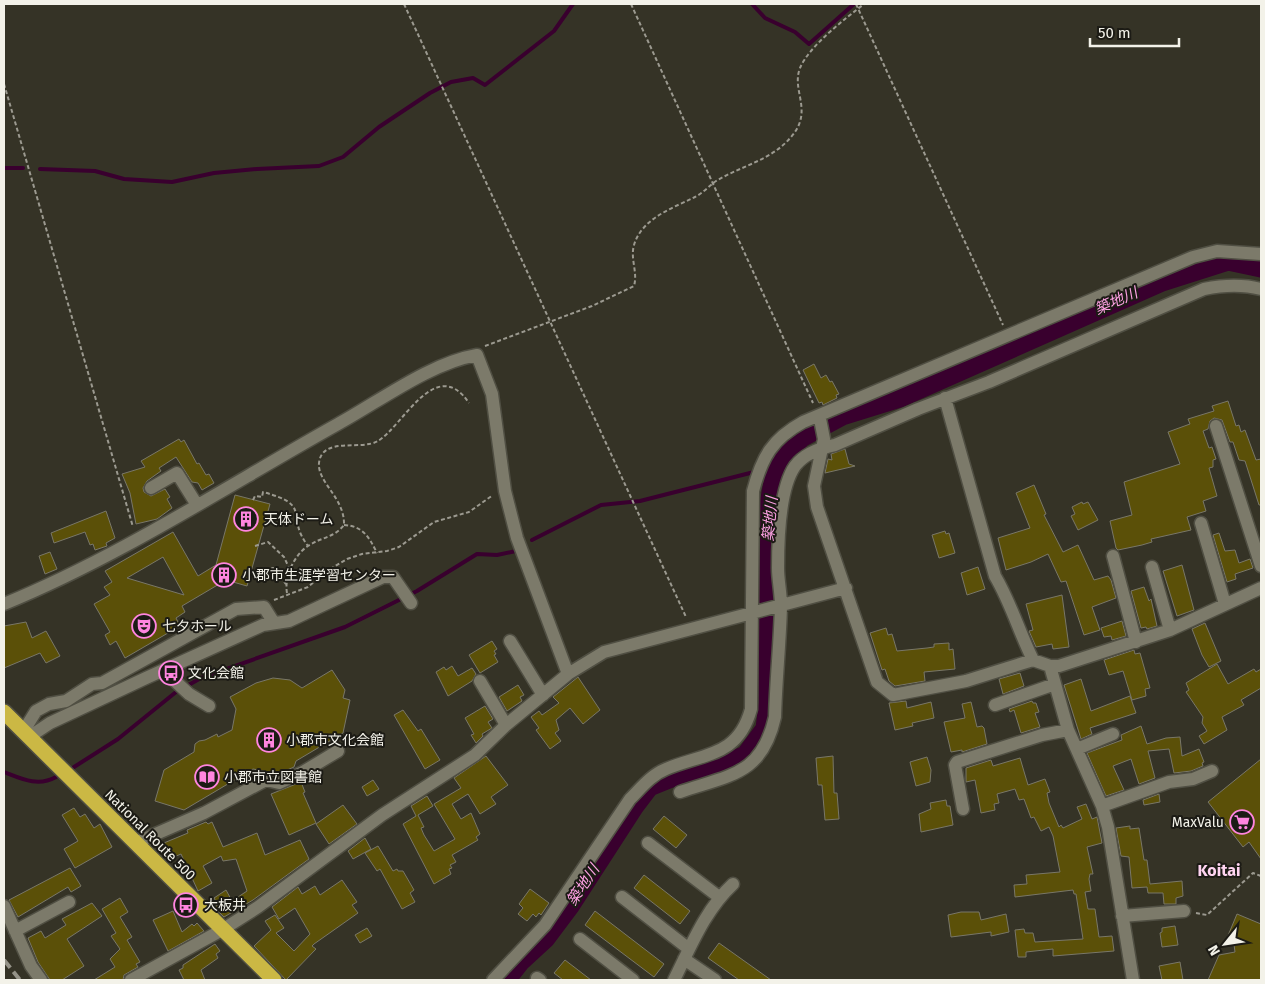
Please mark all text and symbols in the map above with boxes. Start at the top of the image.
scale bar [1090,15,1179,47]
text: 50 m [1098,24,1131,42]
water label: 築地川 [1092,283,1142,318]
water label: 築地川 [759,494,781,542]
building icon: 天体ドーム [233,506,259,532]
place label: 天体ドーム [264,511,334,528]
building icon: 小郡市生涯学習センター [211,562,237,588]
place label: 小郡市生涯学習センター [242,567,396,584]
theatre icon: 七夕ホール [131,613,157,639]
place label: 七夕ホール [162,618,232,635]
bus stop icon: 文化会館 [158,660,184,686]
place label: 文化会館 [188,665,244,682]
building icon: 小郡市文化会館 [256,727,282,753]
place label: 小郡市文化会館 [286,732,384,749]
library icon: 小郡市立図書館 [194,764,220,790]
place label: 小郡市立図書館 [224,769,322,786]
street label: National Route 500 [101,786,199,884]
supermarket icon: MaxValu [1229,809,1255,835]
place label: MaxValu [1172,814,1224,831]
water label: 築地川 [563,860,604,909]
district label: Koitai [1198,861,1240,880]
bus stop icon: 大板井 [173,892,199,918]
place label: 大板井 [204,897,246,914]
north arrow [1200,919,1250,969]
text: N [1204,942,1224,959]

